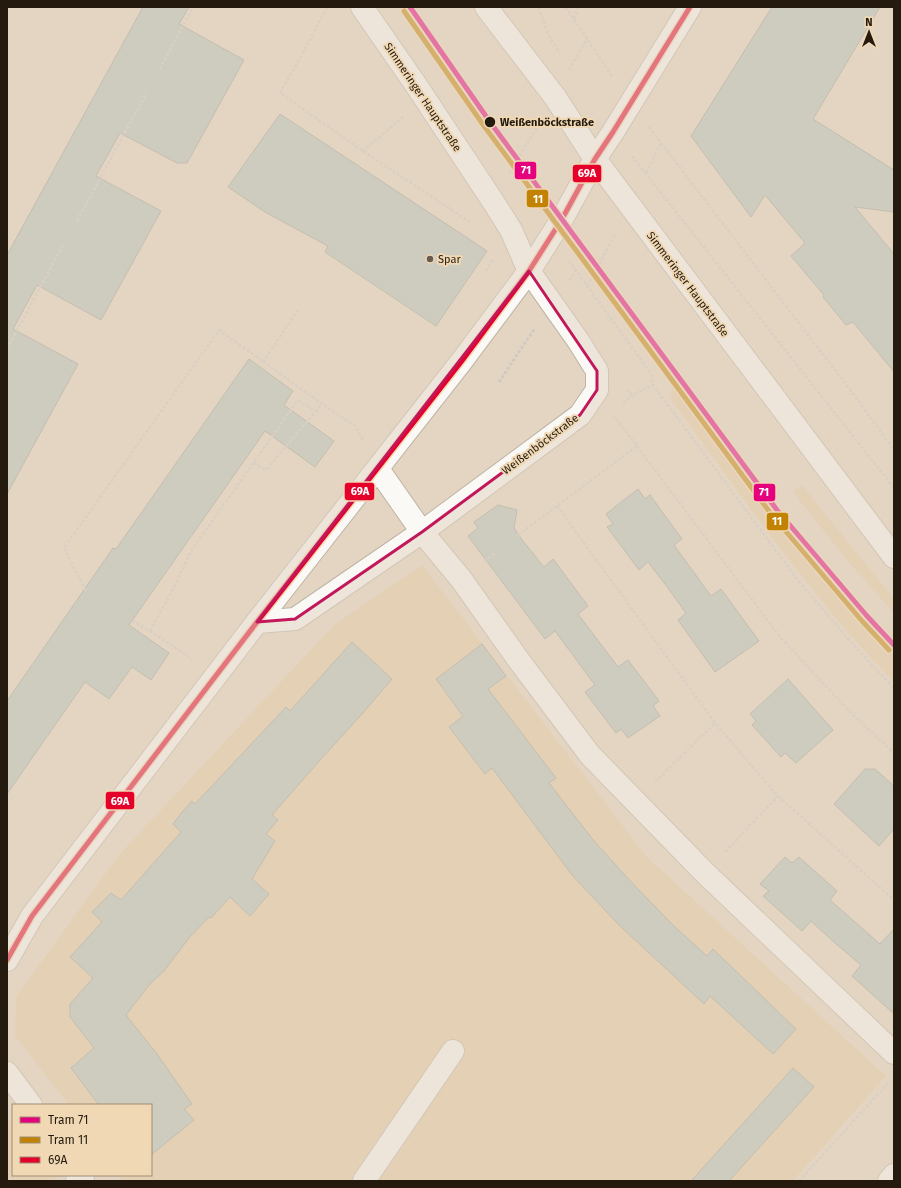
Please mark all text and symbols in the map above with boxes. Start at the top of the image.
north arrow [849,12,889,52]
text: N [865,16,873,29]
street label: Simmeringer Hauptstraße [381,40,464,154]
marker: Weißenböckstraße [483,115,497,129]
place label: Weißenböckstraße [500,116,594,129]
line badge: 71 [514,161,537,180]
text: 71 [521,164,531,177]
line badge: 69A [572,164,602,183]
text: 69A [578,167,597,180]
line badge: 11 [526,189,549,208]
text: 11 [533,193,543,206]
street label: Simmeringer Hauptstraße [644,229,731,339]
place label: Spar [438,253,461,266]
marker: Spar [425,254,435,264]
street label: Weißenböckstraße [500,411,581,477]
line badge: 69A [344,482,375,501]
line badge: 71 [753,483,776,502]
text: 69A [351,485,370,498]
text: 71 [759,486,769,499]
line badge: 11 [766,512,789,531]
text: 11 [772,515,782,528]
line badge: 69A [105,791,135,810]
text: 69A [111,795,130,808]
legend [12,1104,152,1176]
text: Tram 71 [48,1113,88,1127]
text: Tram 11 [48,1133,88,1147]
text: 69A [48,1153,67,1167]

